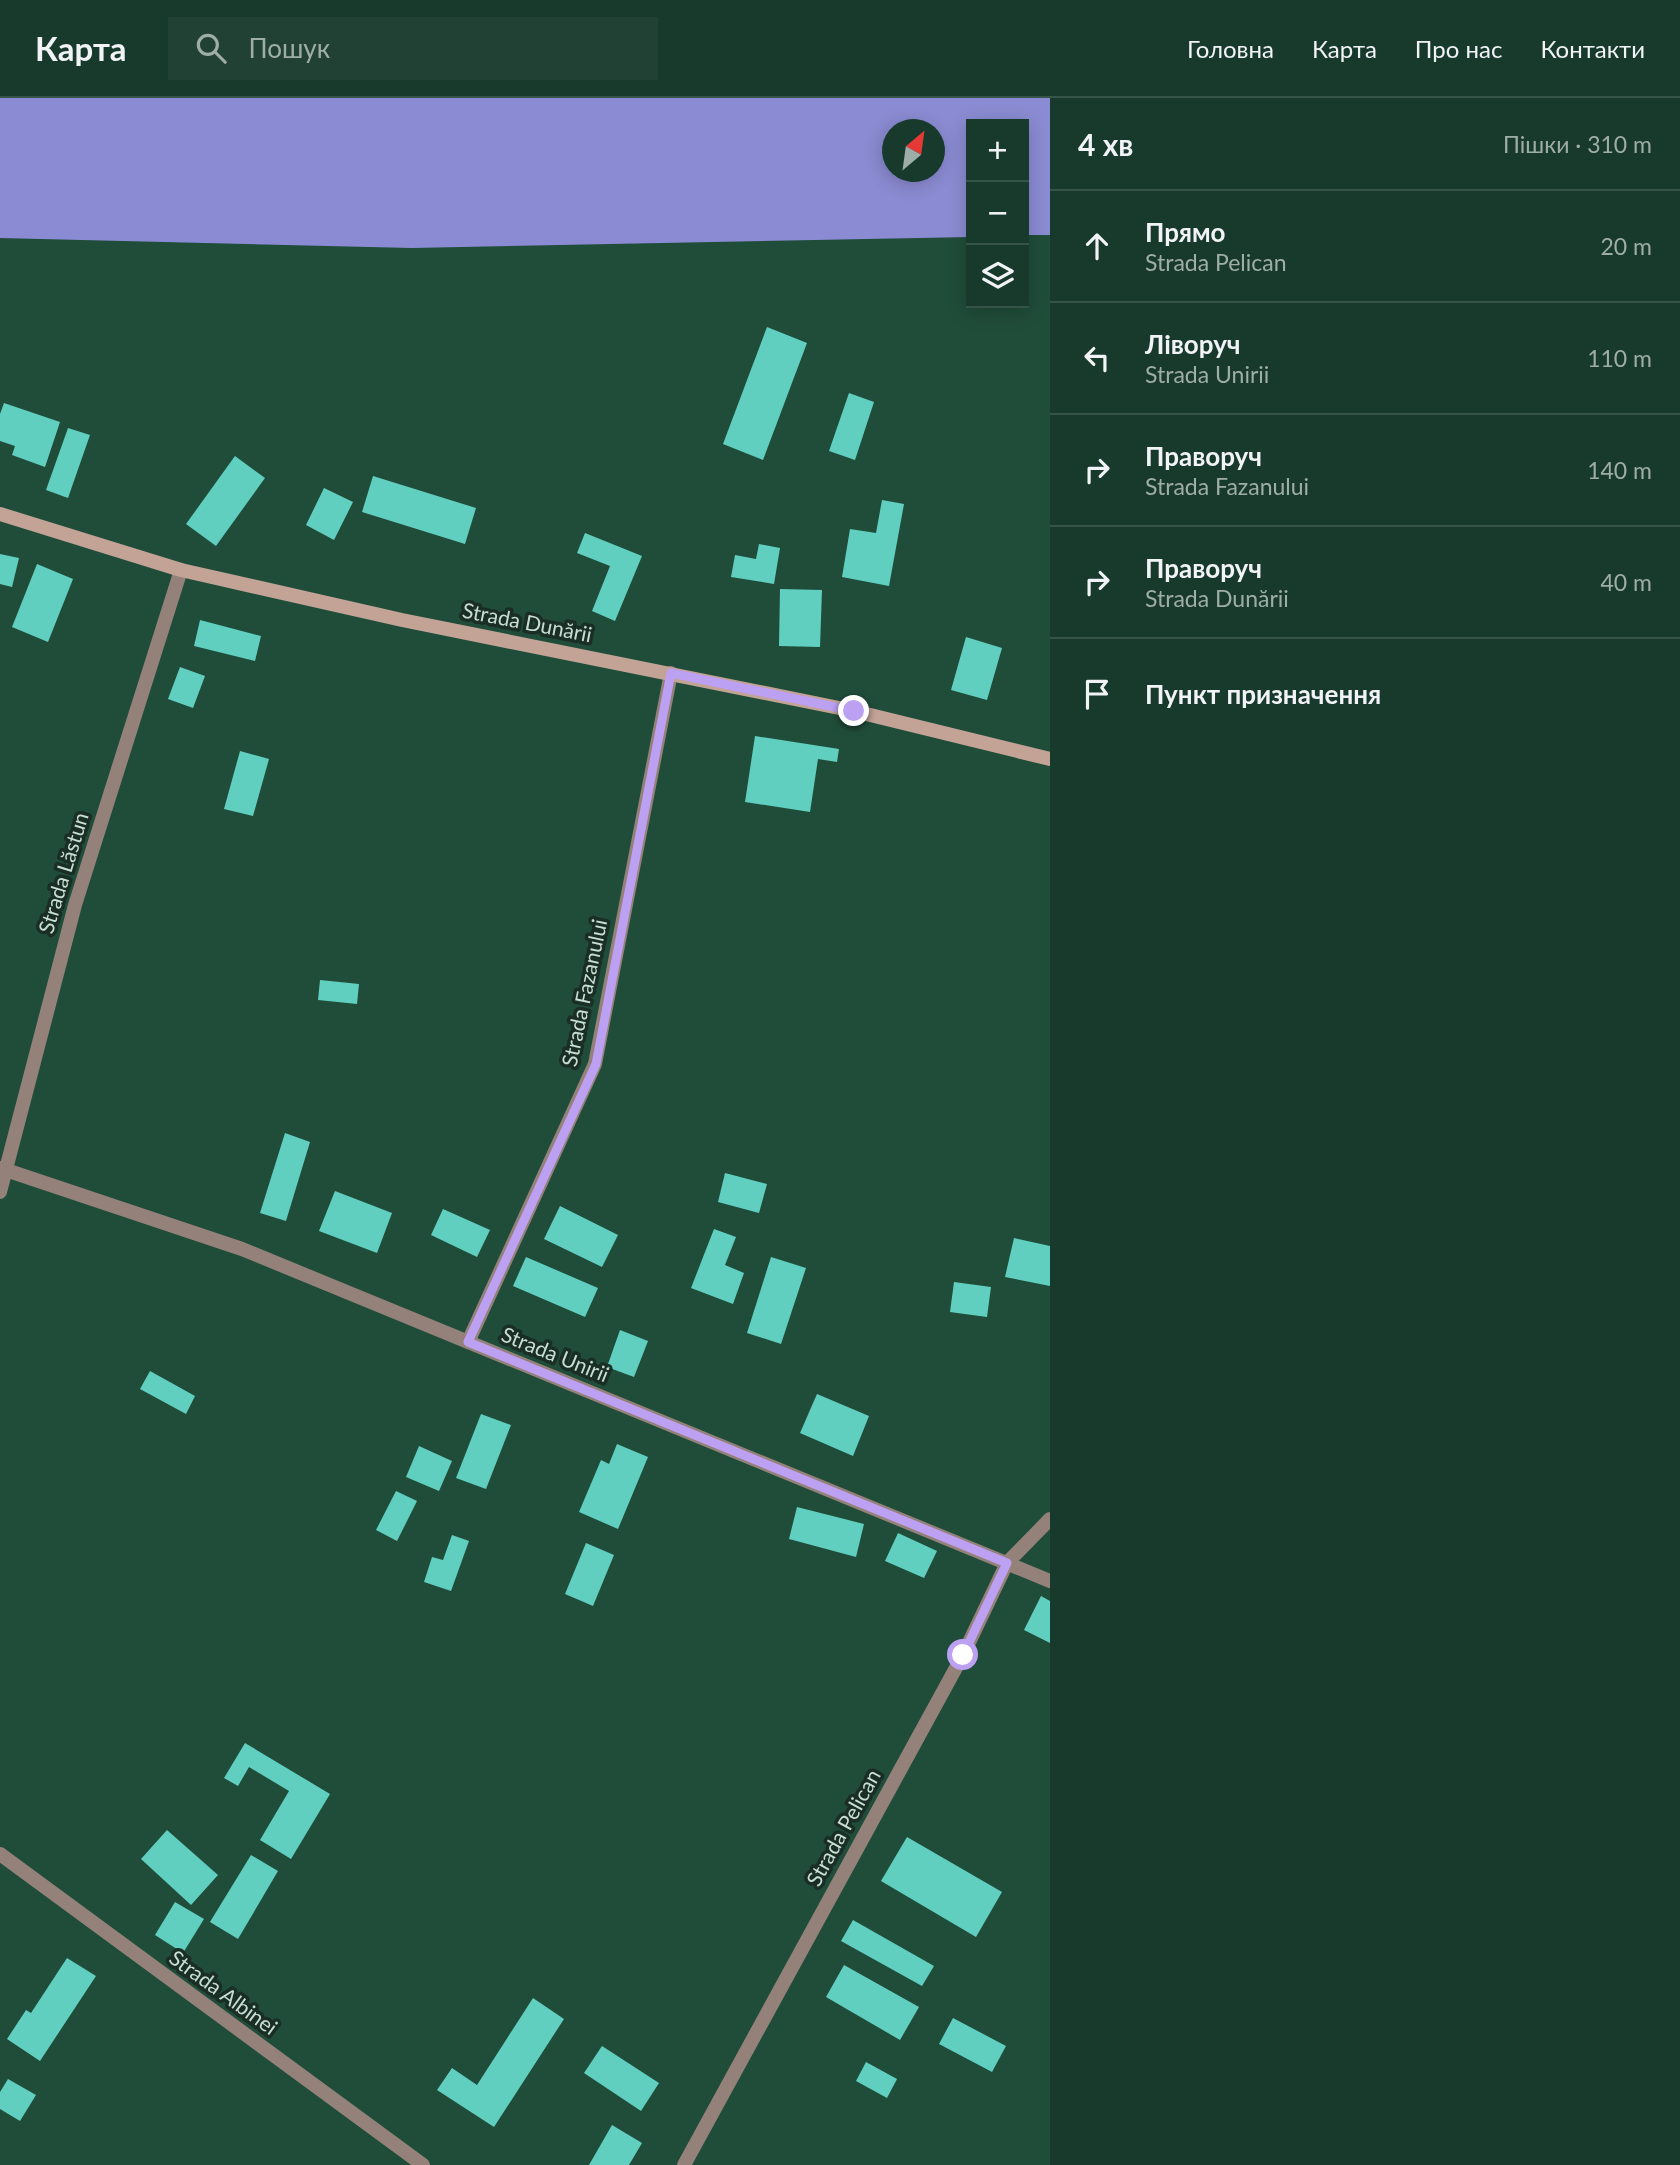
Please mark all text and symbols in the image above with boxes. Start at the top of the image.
search box [168,17,658,80]
text: Карта [35,28,126,68]
icon: search [192,29,230,67]
text: Пошук [248,32,330,64]
text: Головна [1187,34,1274,63]
text: Карта [1312,34,1377,63]
text: Про нас [1415,34,1502,63]
text: Контакти [1540,34,1645,63]
north arrow [882,119,945,182]
map controls [966,119,1029,308]
button: + [966,119,1029,182]
text: 4 хв [1078,126,1133,162]
text: Пішки · 310 m [1503,130,1652,158]
button: − [966,182,1029,245]
text: Прямо [1145,216,1226,248]
icon: ahead [1078,227,1116,265]
text: 20 m [1601,232,1652,260]
button: layers [966,245,1029,308]
text: Strada Pelican [1145,248,1287,276]
text: Ліворуч [1145,328,1241,360]
icon: left [1078,339,1116,377]
text: 110 m [1587,344,1652,372]
text: Strada Unirii [1145,360,1269,388]
text: Праворуч [1145,440,1262,472]
icon: right [1078,451,1116,489]
text: 140 m [1587,456,1652,484]
text: Strada Fazanului [1145,472,1309,500]
text: Праворуч [1145,552,1262,584]
icon: right [1078,563,1116,601]
text: 40 m [1601,568,1652,596]
text: Strada Dunării [1145,584,1289,612]
street label: Strada Dunării [460,597,594,646]
icon: arrive [1078,675,1116,713]
text: Пункт призначення [1145,678,1381,710]
route end [838,695,869,726]
street label: Strada Lăstun [32,809,93,936]
street label: Strada Fazanului [556,917,611,1069]
street label: Strada Unirii [498,1321,613,1386]
route start [947,1639,978,1670]
street label: Strada Pelican [800,1765,885,1890]
street label: Strada Albinei [165,1944,283,2039]

